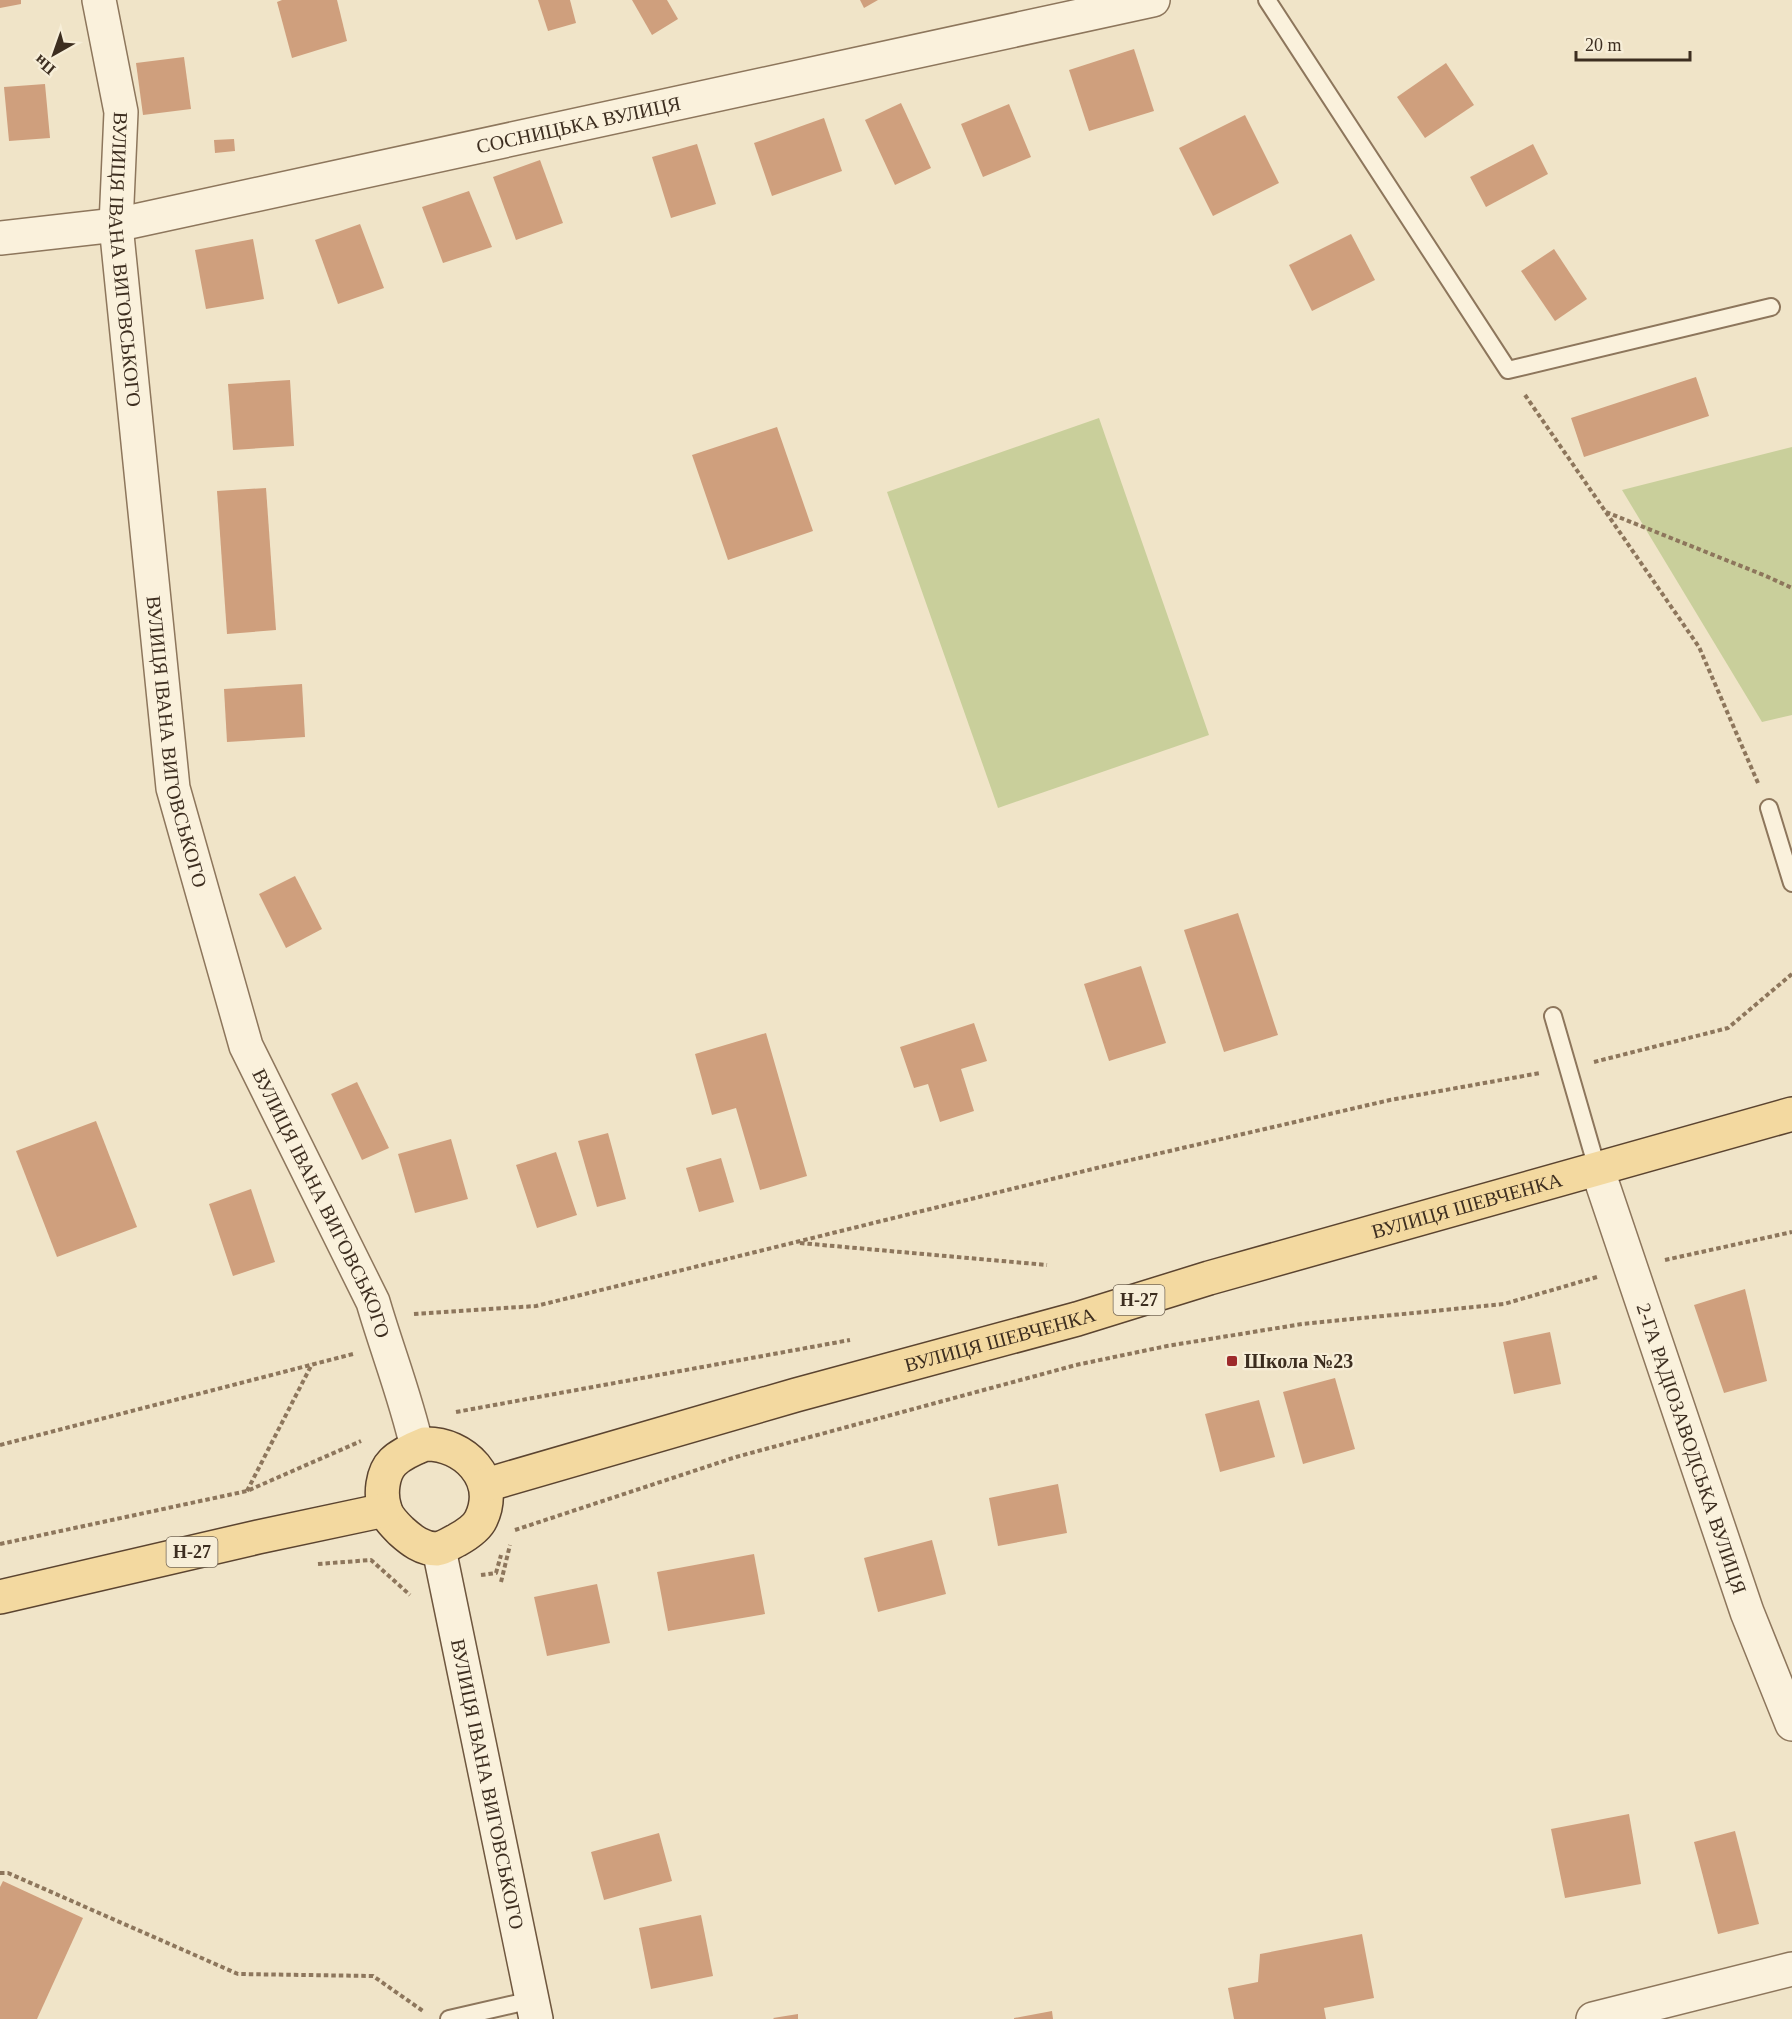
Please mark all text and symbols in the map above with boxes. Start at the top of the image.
north arrow [24,24,84,84]
scale bar [1576,24,1690,62]
text: 20 m [1585,35,1622,55]
text: Пн [31,52,58,79]
street label: СОСНИЦЬКА ВУЛИЦЯ [474,92,683,157]
street label: ВУЛИЦЯ ІВАНА ВИГОВСЬКОГО [105,111,145,408]
street label: ВУЛИЦЯ ІВАНА ВИГОВСЬКОГО [143,595,212,890]
street label: ВУЛИЦЯ ІВАНА ВИГОВСЬКОГО [248,1065,394,1341]
street label: ВУЛИЦЯ ШЕВЧЕНКА [1369,1168,1565,1243]
road number: Н-27 [1114,1285,1164,1315]
street label: 2-ГА РАДІОЗАВОДСЬКА ВУЛИЦЯ [1632,1300,1751,1597]
street label: ВУЛИЦЯ ШЕВЧЕНКА [902,1303,1098,1376]
place label: Школа №23 [1244,1350,1353,1372]
marker: Школа №23 [1225,1354,1239,1368]
road number: Н-27 [166,1537,218,1567]
street label: ВУЛИЦЯ ІВАНА ВИГОВСЬКОГО [447,1637,528,1931]

